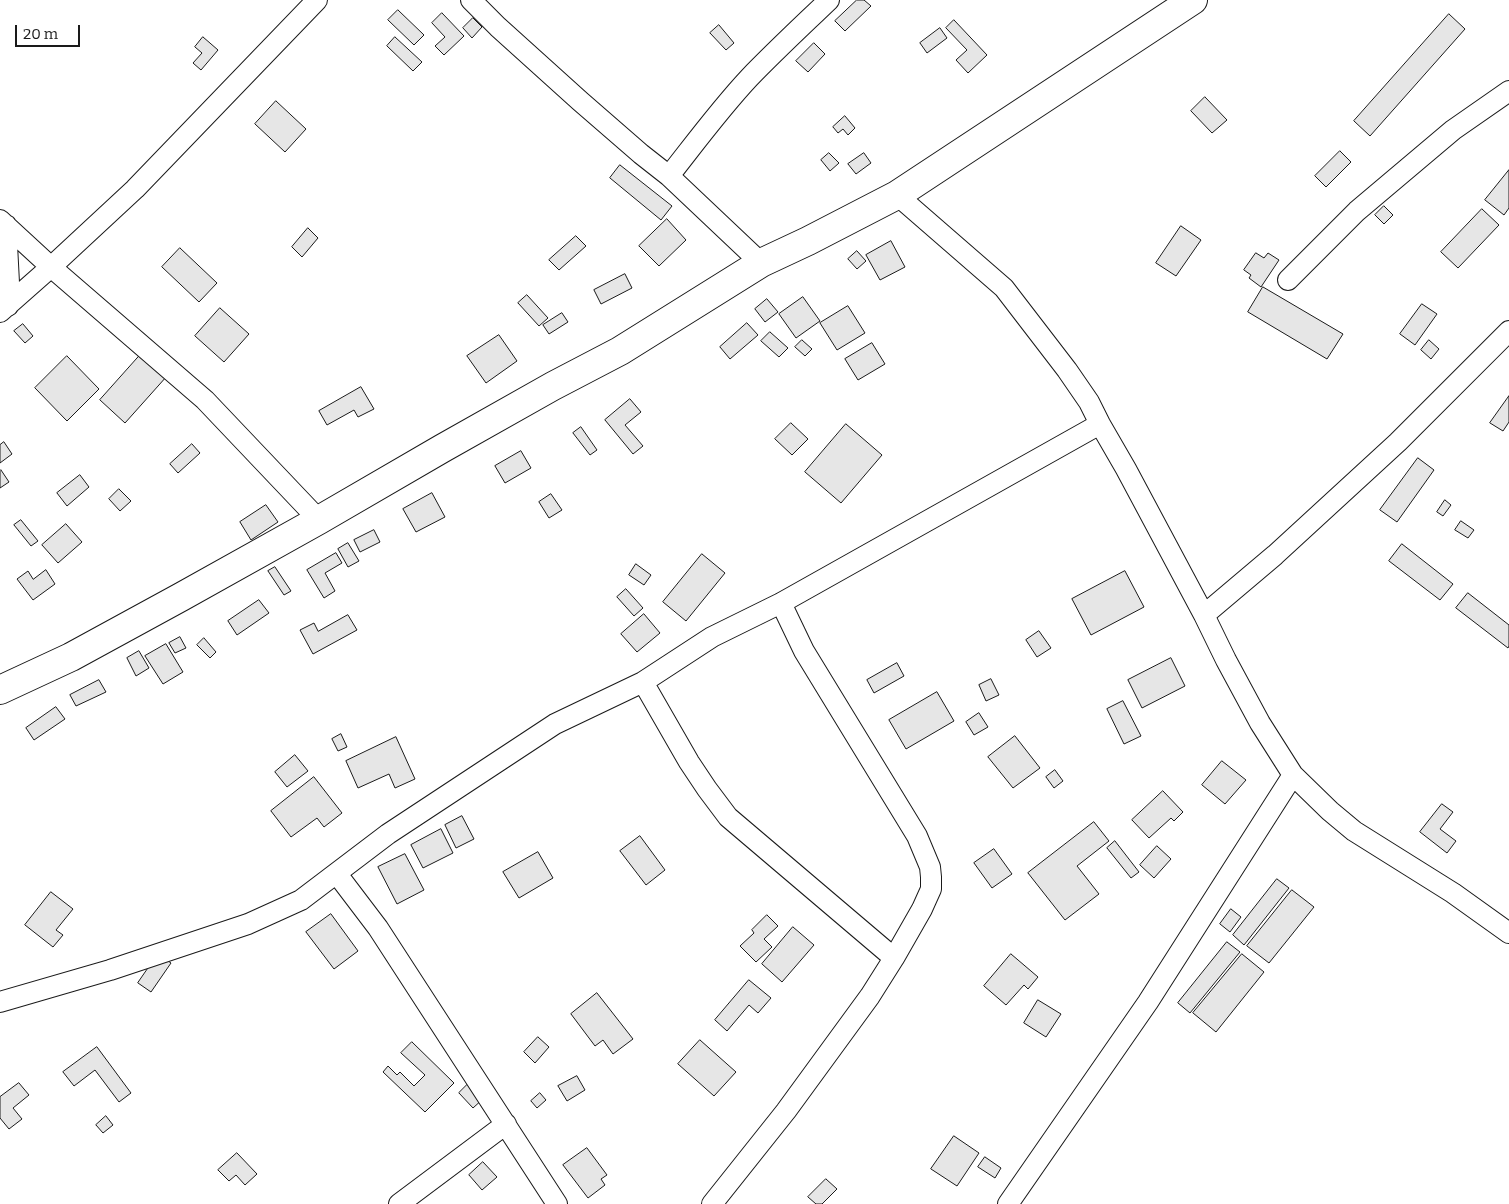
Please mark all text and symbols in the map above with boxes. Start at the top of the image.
scale bar [18,15,82,47]
text: 20 m [23,25,58,43]

